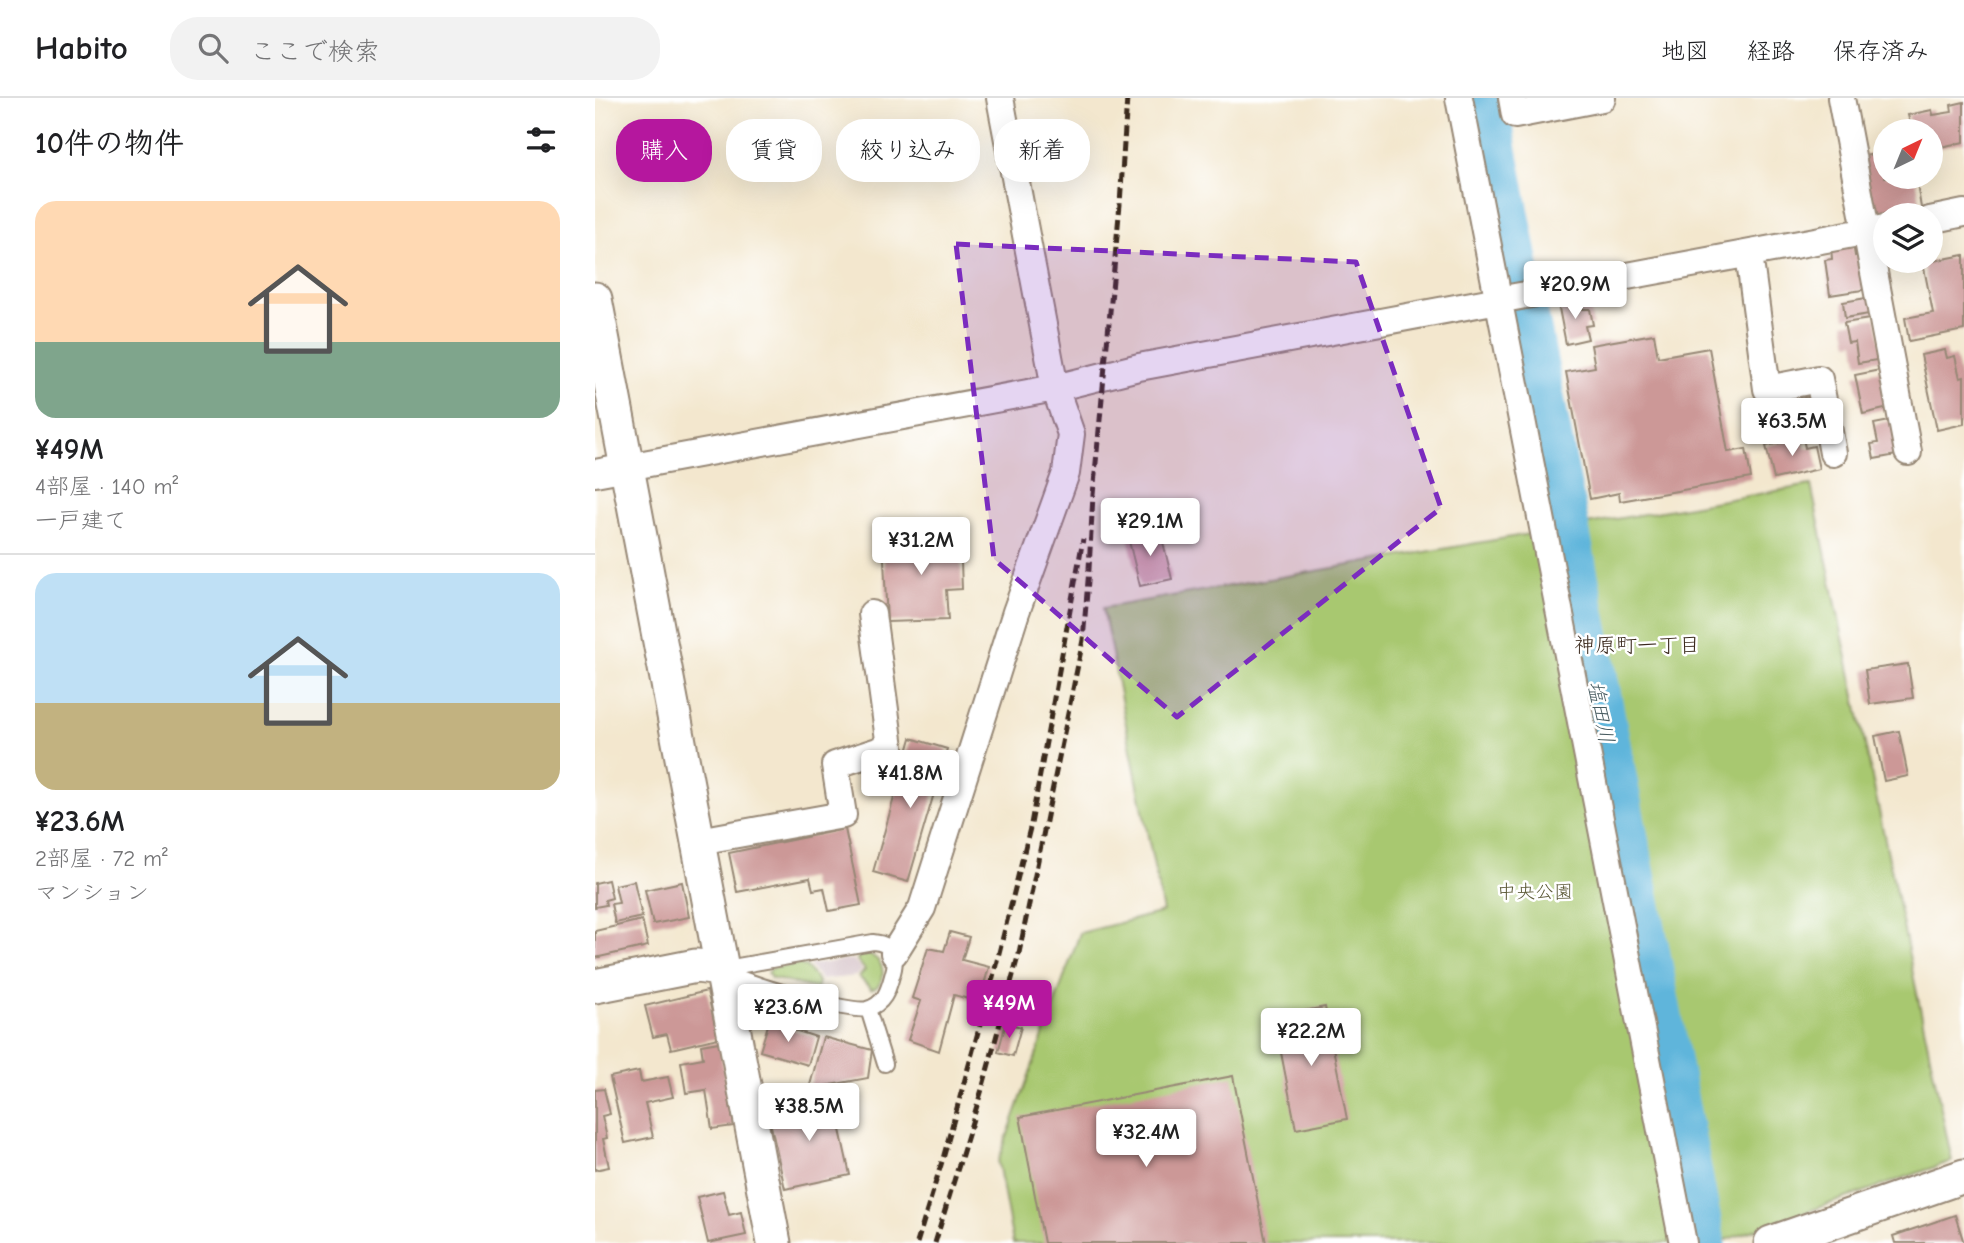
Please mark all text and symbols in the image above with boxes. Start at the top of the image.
search box [170,17,660,80]
text: Habito [35,29,128,67]
icon: search [194,29,232,67]
text: ここで検索 [250,37,380,67]
text: 地図 [1661,37,1709,65]
text: 経路 [1747,37,1795,65]
text: 保存済み [1833,37,1929,65]
chip: 購入 [616,119,712,182]
chip: 賃貸 [726,119,822,182]
chip: 絞り込み [836,119,980,182]
chip: 新着 [994,119,1090,182]
north arrow [1873,119,1943,189]
map controls [1873,119,1943,273]
icon: filters [522,121,560,159]
text: 10件の物件 [35,126,184,161]
button: layers [1873,203,1943,273]
icon: home [235,246,361,372]
pin: ¥20.9M [1518,262,1632,321]
text: ¥20.9M [1540,270,1610,297]
pin: ¥63.5M [1735,398,1849,458]
text: ¥63.5M [1757,407,1827,434]
text: ¥49M [35,432,104,467]
text: 4部屋 · 140 m² [35,473,178,500]
pin: ¥29.1M [1093,498,1207,558]
text: 一戸建て [35,507,127,534]
text: ¥29.1M [1117,507,1183,534]
pin: ¥31.2M [864,518,978,577]
text: ¥31.2M [888,526,954,553]
icon: home [235,618,361,744]
district label: 神原町一丁目 [1574,633,1700,657]
water label: 塩田川 [1583,679,1619,745]
pin: ¥41.8M [853,750,967,810]
text: ¥41.8M [877,759,943,786]
text: ¥23.6M [35,804,125,839]
text: 2部屋 · 72 m² [35,845,168,872]
text: マンション [35,879,149,906]
park label: 中央公園 [1497,881,1573,903]
pin: ¥49M [968,981,1050,1040]
pin: ¥23.6M [731,984,845,1044]
text: ¥49M [983,989,1035,1016]
text: ¥23.6M [754,993,822,1020]
pin: ¥22.2M [1254,1009,1368,1068]
text: ¥22.2M [1277,1017,1345,1044]
pin: ¥38.5M [752,1084,866,1143]
text: ¥38.5M [774,1092,844,1119]
pin: ¥32.4M [1089,1110,1203,1169]
text: ¥32.4M [1112,1118,1180,1145]

